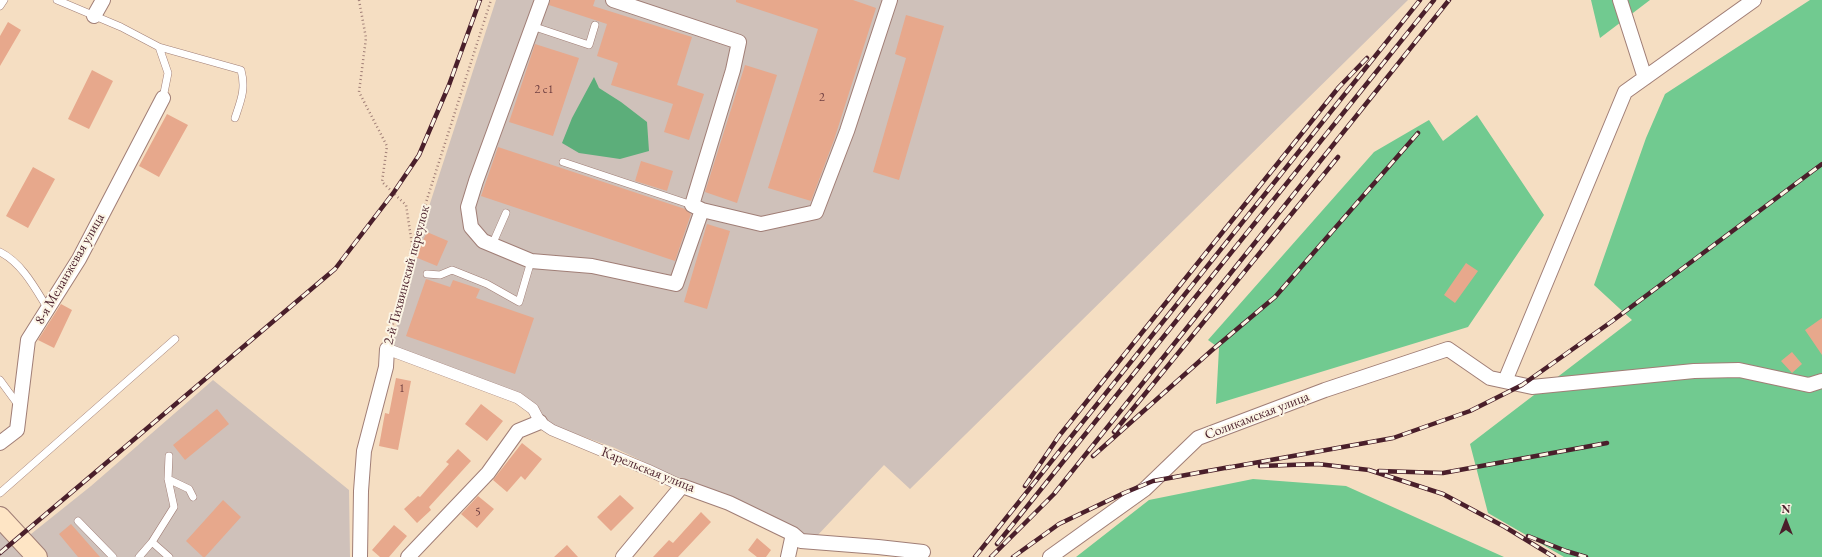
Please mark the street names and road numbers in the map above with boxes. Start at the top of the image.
street label: 2-й Тихвинский переулок [380,203,434,347]
street label: 8-я Меланжевая улица [31,211,109,327]
street label: Соликамская улица [1202,388,1312,444]
street label: Карельская улица [599,444,697,496]

